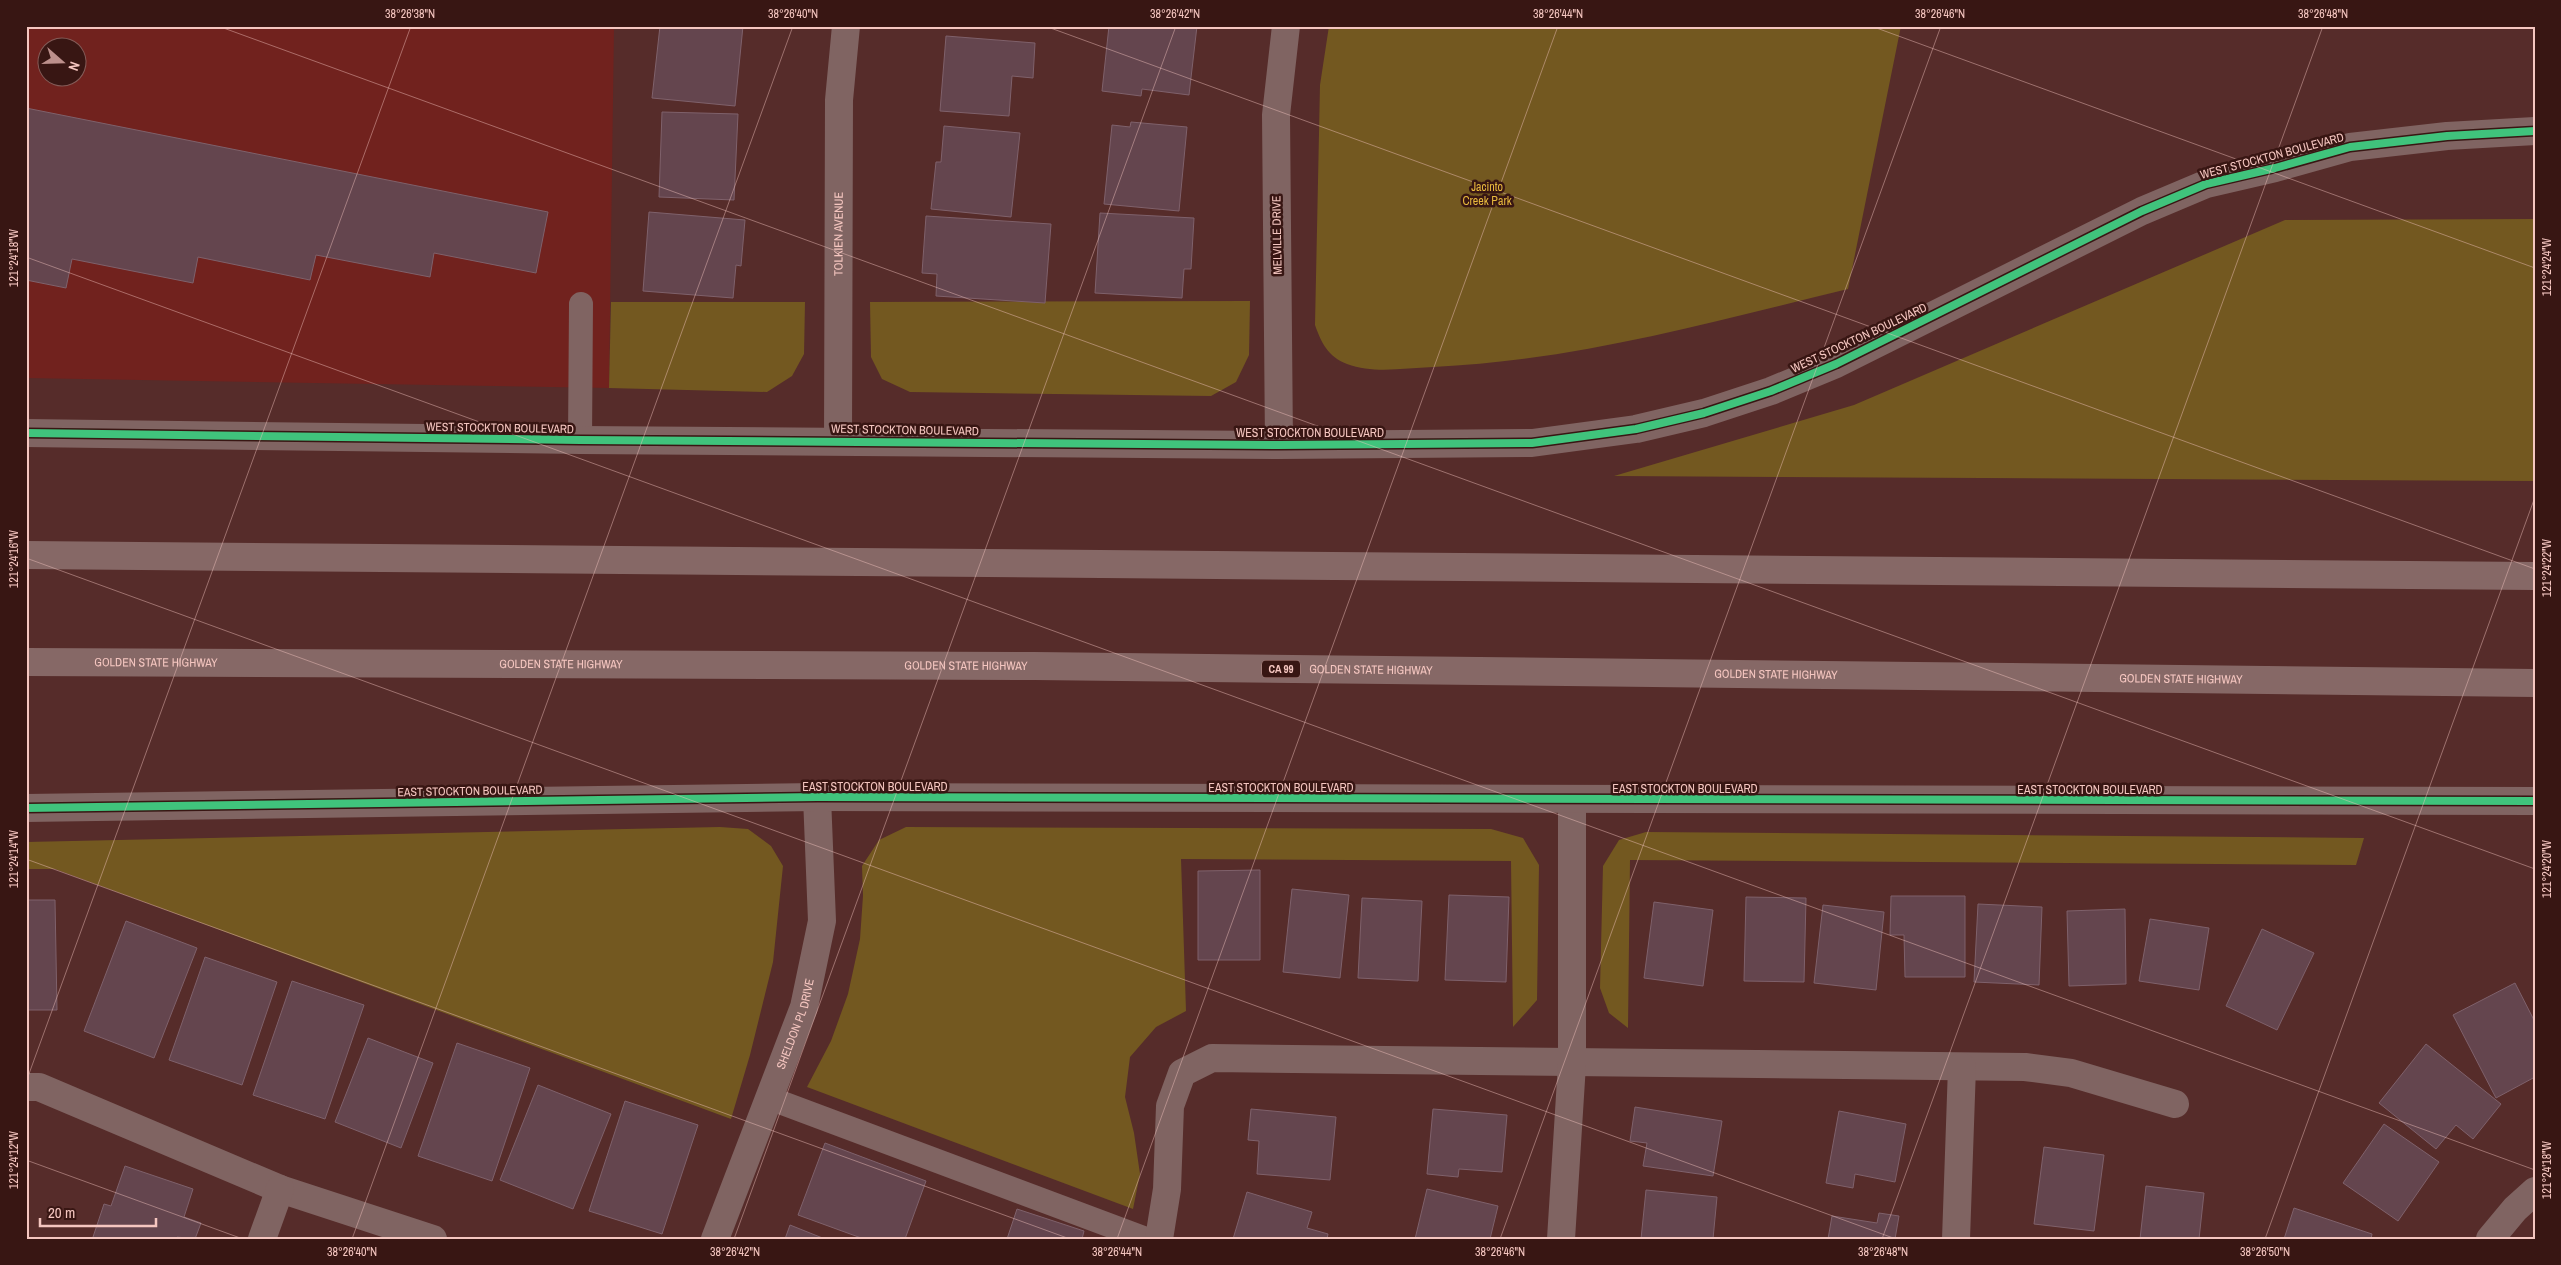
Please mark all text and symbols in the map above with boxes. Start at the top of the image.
text: 38°26'38"N [385,6,435,22]
text: 38°26'40"N [768,6,818,22]
text: 38°26'42"N [1150,6,1200,22]
text: 38°26'44"N [1533,6,1583,22]
text: 38°26'46"N [1915,6,1965,22]
text: 38°26'48"N [2298,6,2348,22]
north arrow [38,38,88,88]
text: N [64,59,84,73]
street label: WEST STOCKTON BOULEVARD [2198,129,2346,183]
park label: Jacinto Creek Park [1462,179,1512,209]
street label: TOLKIEN AVENUE [830,192,847,276]
street label: MELVILLE DRIVE [1268,195,1286,275]
text: 121°24'18"W [6,228,22,287]
text: 121°24'24"W [2539,237,2555,296]
street label: WEST STOCKTON BOULEVARD [1789,299,1929,377]
street label: WEST STOCKTON BOULEVARD [426,419,574,437]
street label: WEST STOCKTON BOULEVARD [831,421,979,439]
street label: WEST STOCKTON BOULEVARD [1236,425,1384,441]
text: 121°24'16"W [6,529,22,588]
text: 121°24'22"W [2539,538,2555,597]
street label: GOLDEN STATE HIGHWAY [94,654,218,671]
street label: GOLDEN STATE HIGHWAY [499,656,623,672]
street label: GOLDEN STATE HIGHWAY [904,657,1028,674]
road number: CA 99 [1262,661,1300,678]
street label: GOLDEN STATE HIGHWAY [1309,661,1433,679]
street label: GOLDEN STATE HIGHWAY [1714,666,1838,683]
street label: GOLDEN STATE HIGHWAY [2119,670,2243,688]
street label: EAST STOCKTON BOULEVARD [802,779,948,795]
street label: EAST STOCKTON BOULEVARD [1208,780,1354,796]
street label: EAST STOCKTON BOULEVARD [1612,781,1758,797]
street label: EAST STOCKTON BOULEVARD [397,782,543,800]
street label: EAST STOCKTON BOULEVARD [2017,782,2163,798]
text: 121°24'14"W [6,829,22,888]
text: 121°24'20"W [2539,839,2555,898]
street label: SHELDON PL DRIVE [773,977,818,1071]
text: 121°24'12"W [6,1130,22,1189]
text: 121°24'18"W [2539,1140,2555,1199]
scale bar [40,1195,156,1227]
text: 20 m [48,1202,75,1223]
text: 38°26'40"N [327,1244,377,1260]
text: 38°26'42"N [710,1244,760,1260]
text: 38°26'44"N [1092,1244,1142,1260]
text: 38°26'46"N [1475,1244,1525,1260]
text: 38°26'48"N [1858,1244,1908,1260]
text: 38°26'50"N [2240,1244,2290,1260]

